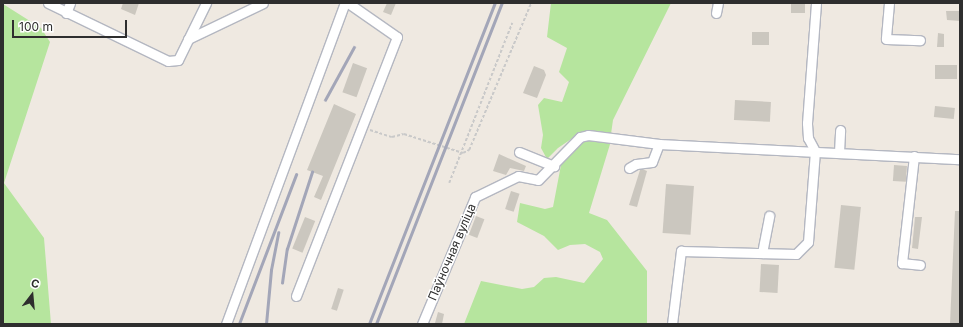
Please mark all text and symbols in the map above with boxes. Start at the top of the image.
scale bar [14,12,129,38]
text: 100 m [19,19,53,34]
street label: Паўночная вуліца [425,201,479,303]
north arrow [12,275,52,315]
text: С [29,276,41,291]

